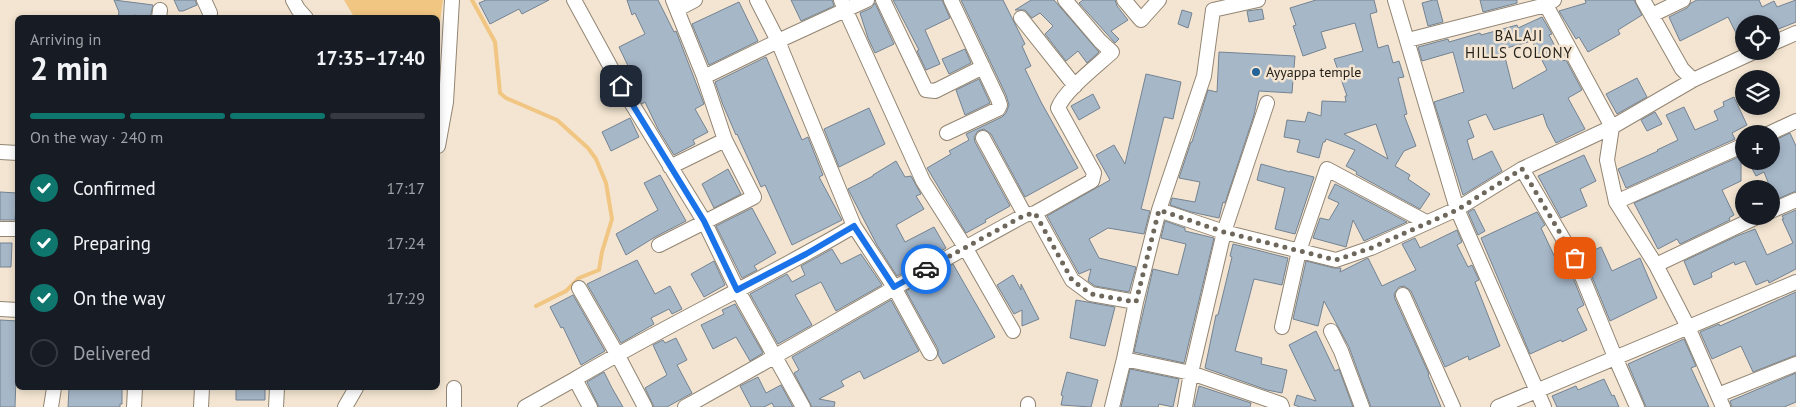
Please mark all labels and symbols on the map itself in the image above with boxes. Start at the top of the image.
district label: BALAJI HILLS COLONY [1465,26,1573,62]
place label: Ayyappa temple [1266,63,1361,81]
pin [600,65,642,107]
marker: Ayyappa temple [1250,66,1262,78]
pin [1554,237,1596,279]
courier [901,244,951,294]

